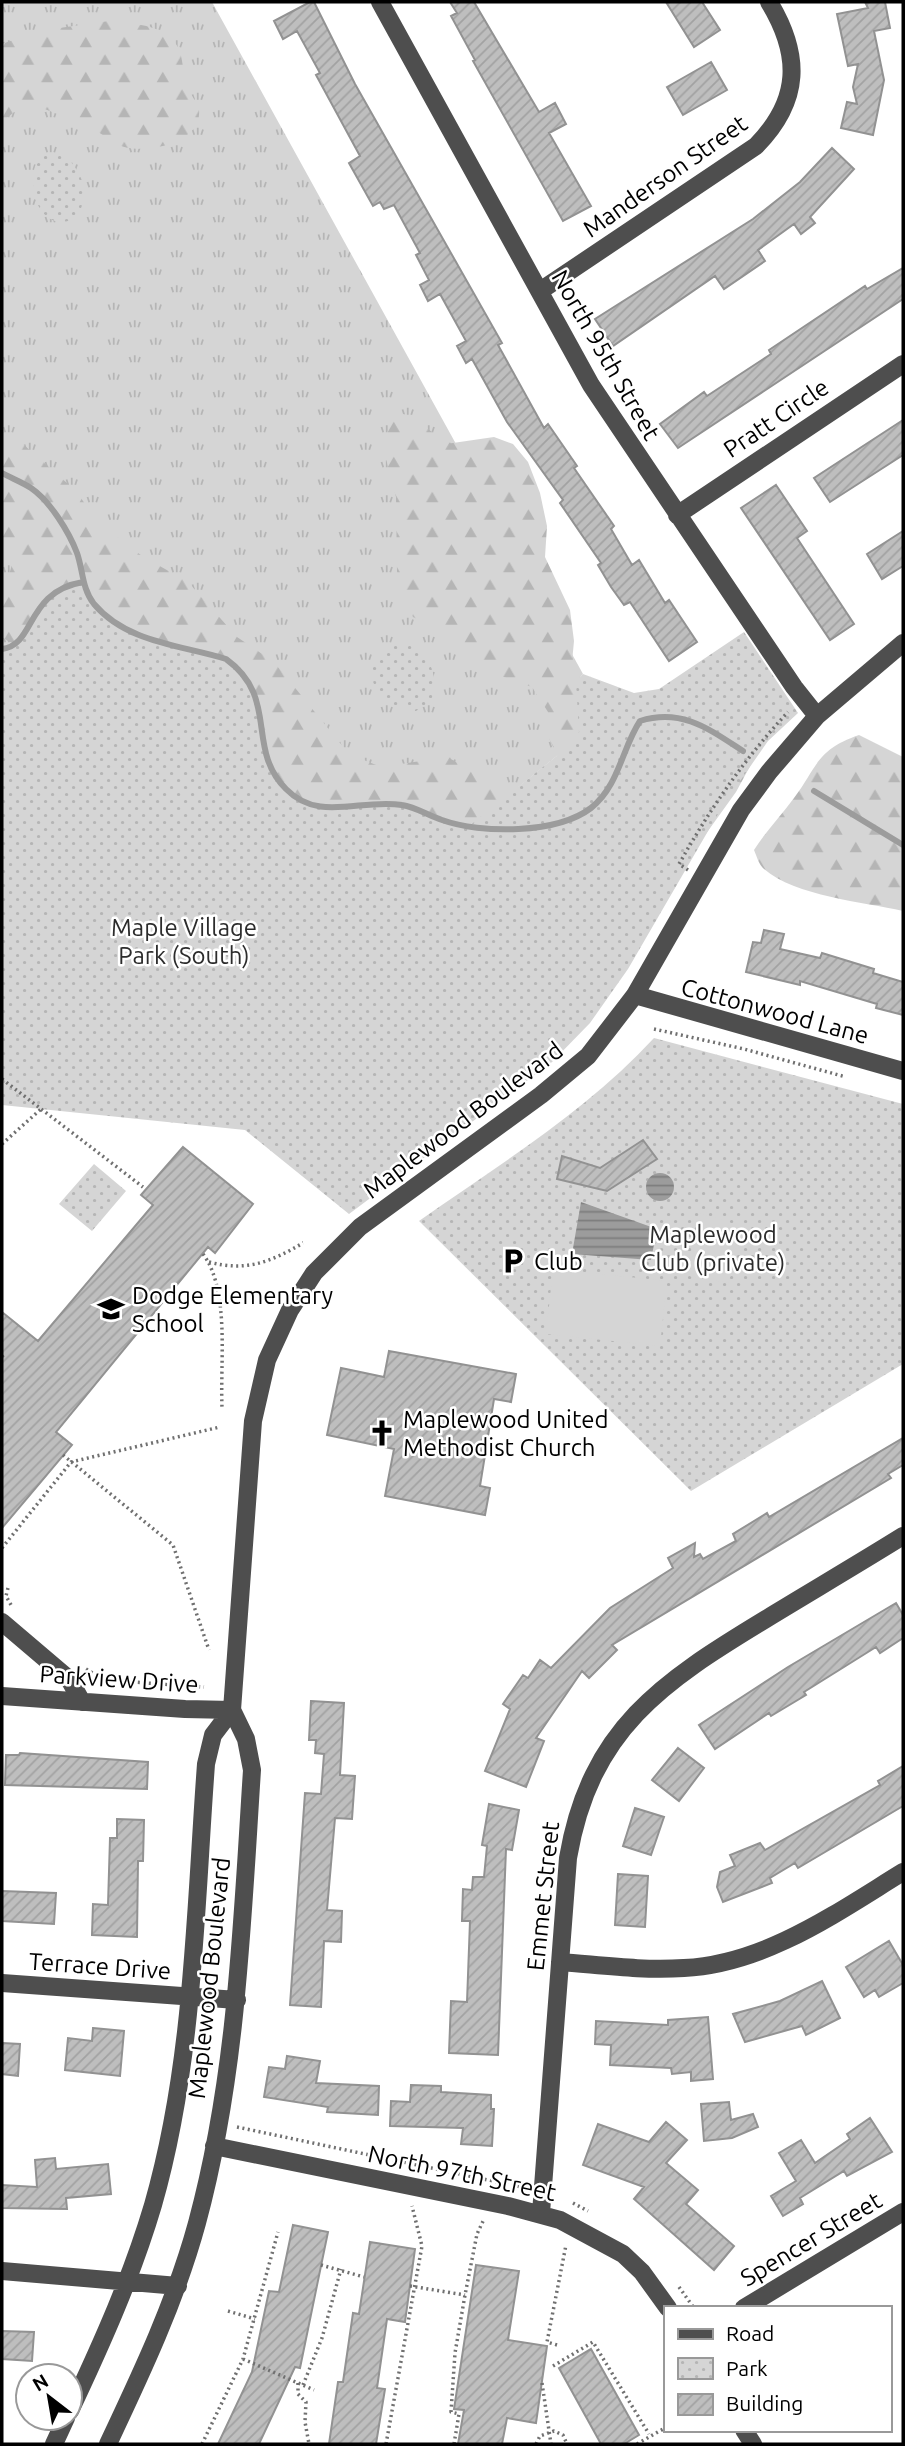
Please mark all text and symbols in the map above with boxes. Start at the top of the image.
street label: Manderson Street [578,109,753,243]
street label: North 95th Street [546,265,666,445]
street label: Pratt Circle [719,373,833,463]
park label: Maple Village Park (South) [111,914,257,969]
street label: Cottonwood Lane [678,973,872,1049]
street label: Maplewood Boulevard [358,1036,568,1204]
park label: Maplewood Club (private) [641,1221,785,1276]
parking icon: Club [498,1246,528,1276]
place label: Club [534,1248,583,1275]
place label: Dodge Elementary School [132,1282,334,1337]
school or university icon: Dodge Elementary School [96,1294,126,1324]
place label: Maplewood United Methodist Church [403,1406,609,1461]
church icon: Maplewood United Methodist Church [367,1418,397,1448]
street label: Parkview Drive [39,1660,199,1698]
street label: Emmet Street [522,1819,564,1972]
street label: Maplewood Boulevard [183,1856,235,2100]
street label: Terrace Drive [28,1948,172,1984]
street label: North 97th Street [365,2140,559,2206]
street label: Spencer Street [736,2186,887,2292]
legend [664,2306,891,2432]
text: Road [726,2321,774,2345]
text: Park [726,2356,768,2380]
north arrow [14,2362,84,2432]
text: N [28,2369,52,2396]
text: Building [726,2391,803,2415]

